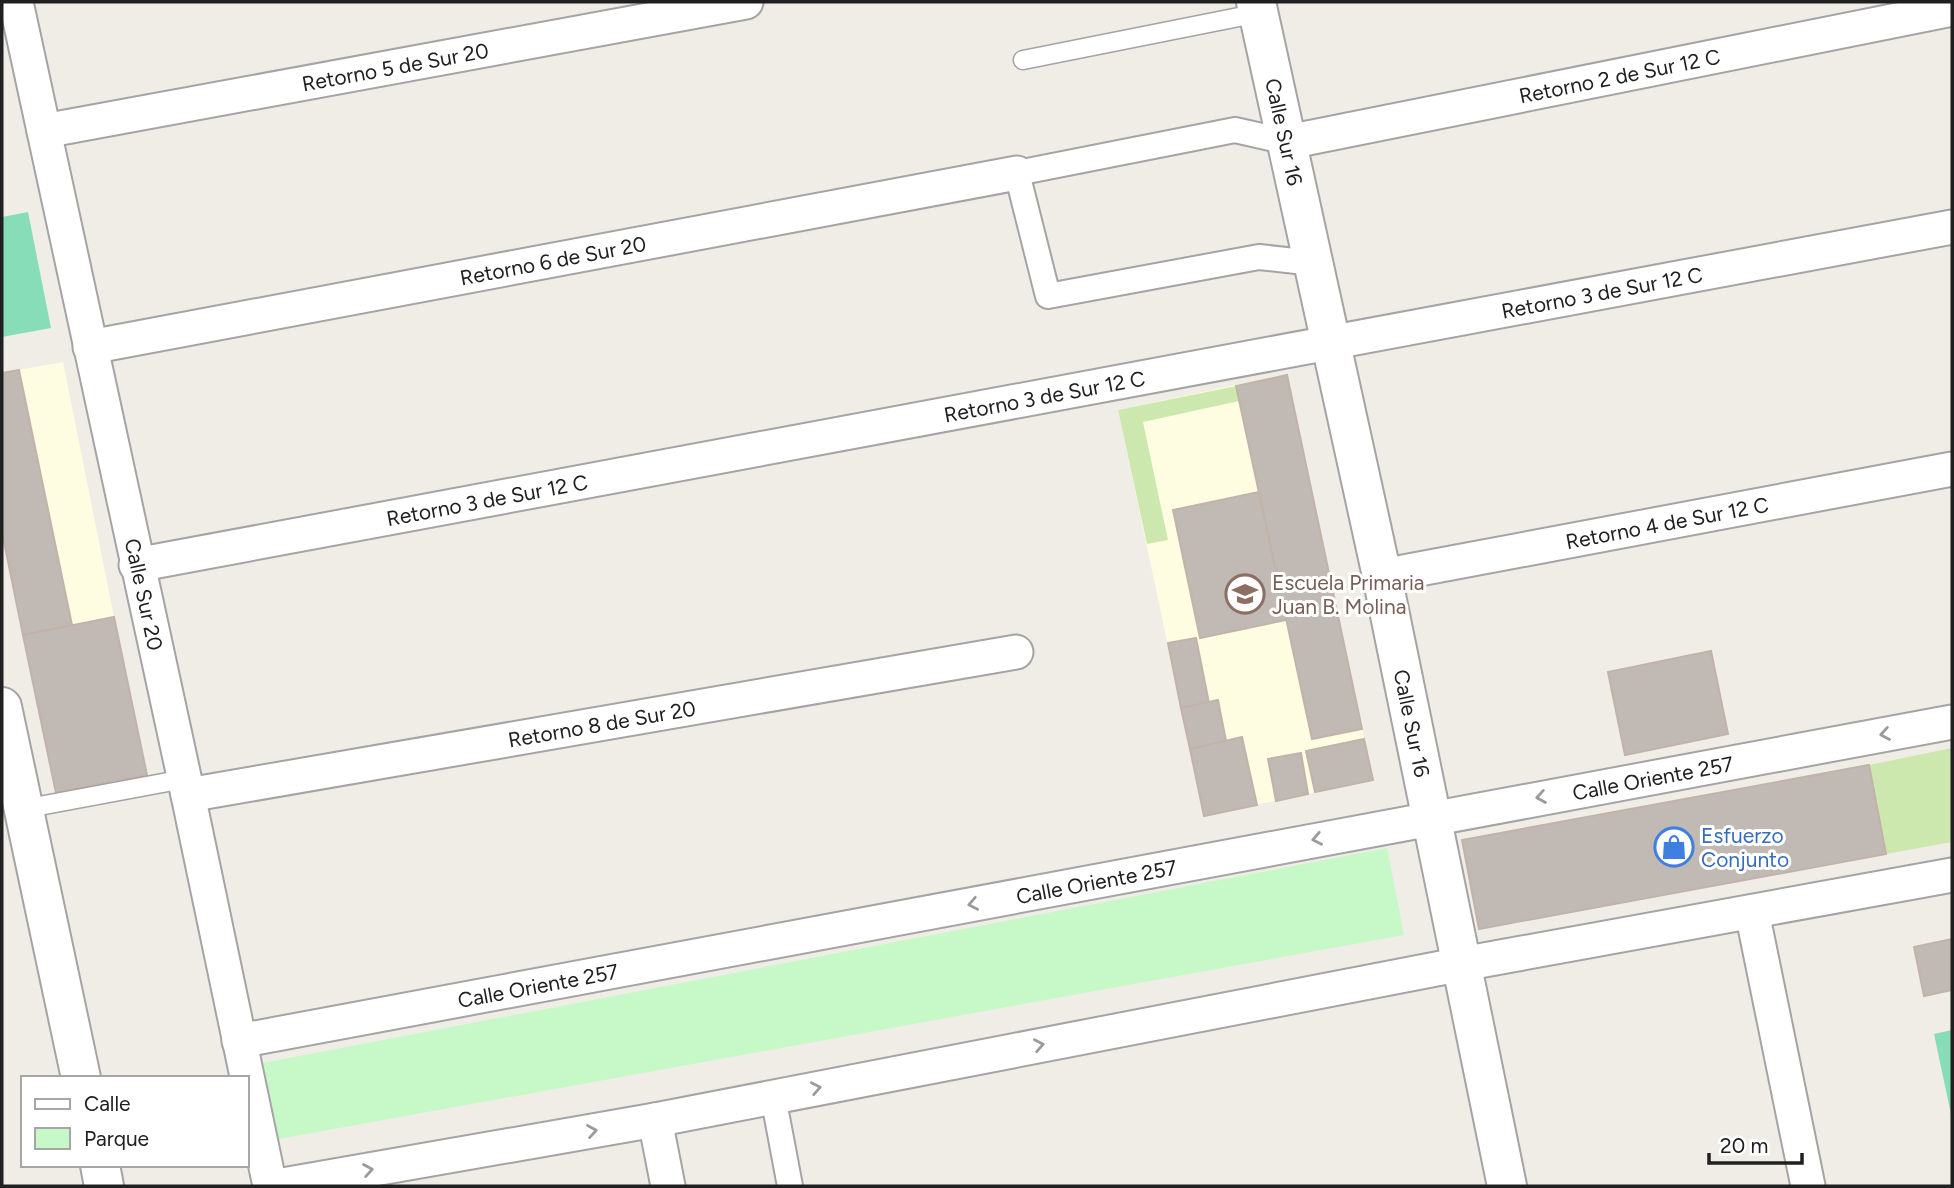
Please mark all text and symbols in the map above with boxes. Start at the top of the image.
street label: Retorno 5 de Sur 20 [300,37,490,96]
street label: Retorno 2 de Sur 12 C [1517,43,1722,108]
street label: Calle Sur 16 [1261,76,1308,188]
street label: Retorno 6 de Sur 20 [458,230,648,290]
street label: Retorno 3 de Sur 12 C [1499,261,1704,323]
street label: Retorno 3 de Sur 12 C [942,365,1147,427]
street label: Retorno 3 de Sur 12 C [384,469,590,531]
street label: Retorno 4 de Sur 12 C [1564,491,1770,554]
street label: Calle Sur 20 [120,536,169,653]
place label: Escuela Primaria Juan B. Molina [1272,570,1425,619]
school or university icon: Escuela Primaria Juan B. Molina [1224,573,1266,615]
street label: Calle Sur 16 [1389,667,1435,779]
street label: Retorno 8 de Sur 20 [506,695,698,752]
one-way arrow [1879,726,1891,741]
street label: Calle Oriente 257 [1570,751,1735,805]
one-way arrow [1535,789,1547,804]
place label: Esfuerzo Conjunto [1701,823,1789,872]
shop icon: Esfuerzo Conjunto [1653,826,1695,868]
one-way arrow [1311,831,1323,846]
street label: Calle Oriente 257 [1014,854,1179,909]
one-way arrow [967,895,979,910]
street label: Calle Oriente 257 [455,958,620,1013]
one-way arrow [1033,1038,1045,1053]
legend [21,1076,248,1167]
one-way arrow [809,1081,821,1096]
text: Calle [84,1091,131,1116]
scale bar [1709,1122,1802,1166]
one-way arrow [586,1124,598,1139]
text: Parque [84,1126,149,1151]
text: 20 m [1720,1133,1768,1158]
one-way arrow [362,1163,374,1178]

